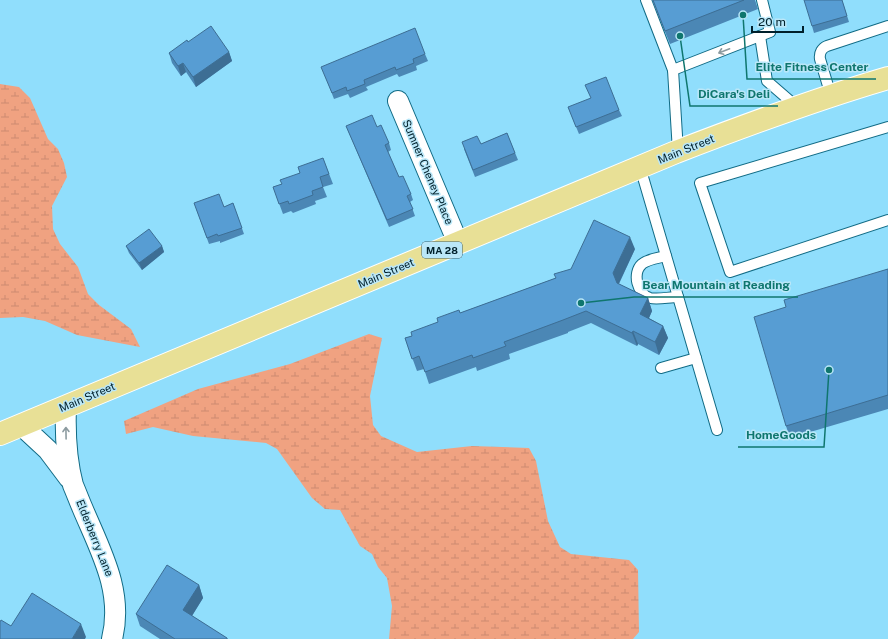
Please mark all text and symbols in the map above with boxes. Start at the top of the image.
scale bar [752,8,803,34]
text: 20 m [758,15,786,29]
one-way arrow [718,47,730,55]
callout: Elite Fitness Center [747,55,876,79]
text: Elite Fitness Center [756,60,869,74]
callout: DiCara's Deli [690,82,778,106]
text: DiCara's Deli [698,87,770,101]
street label: Sumner Cheney Place [400,118,456,226]
street label: Main Street [656,132,716,166]
road number: MA 28 [422,242,462,258]
street label: Main Street [356,256,416,290]
callout: Bear Mountain at Reading [634,273,798,297]
text: Bear Mountain at Reading [642,278,790,292]
street label: Main Street [57,380,117,414]
callout: HomeGoods [738,423,824,447]
one-way arrow [62,427,70,440]
text: HomeGoods [746,428,816,442]
street label: Elderberry Lane [74,498,116,578]

